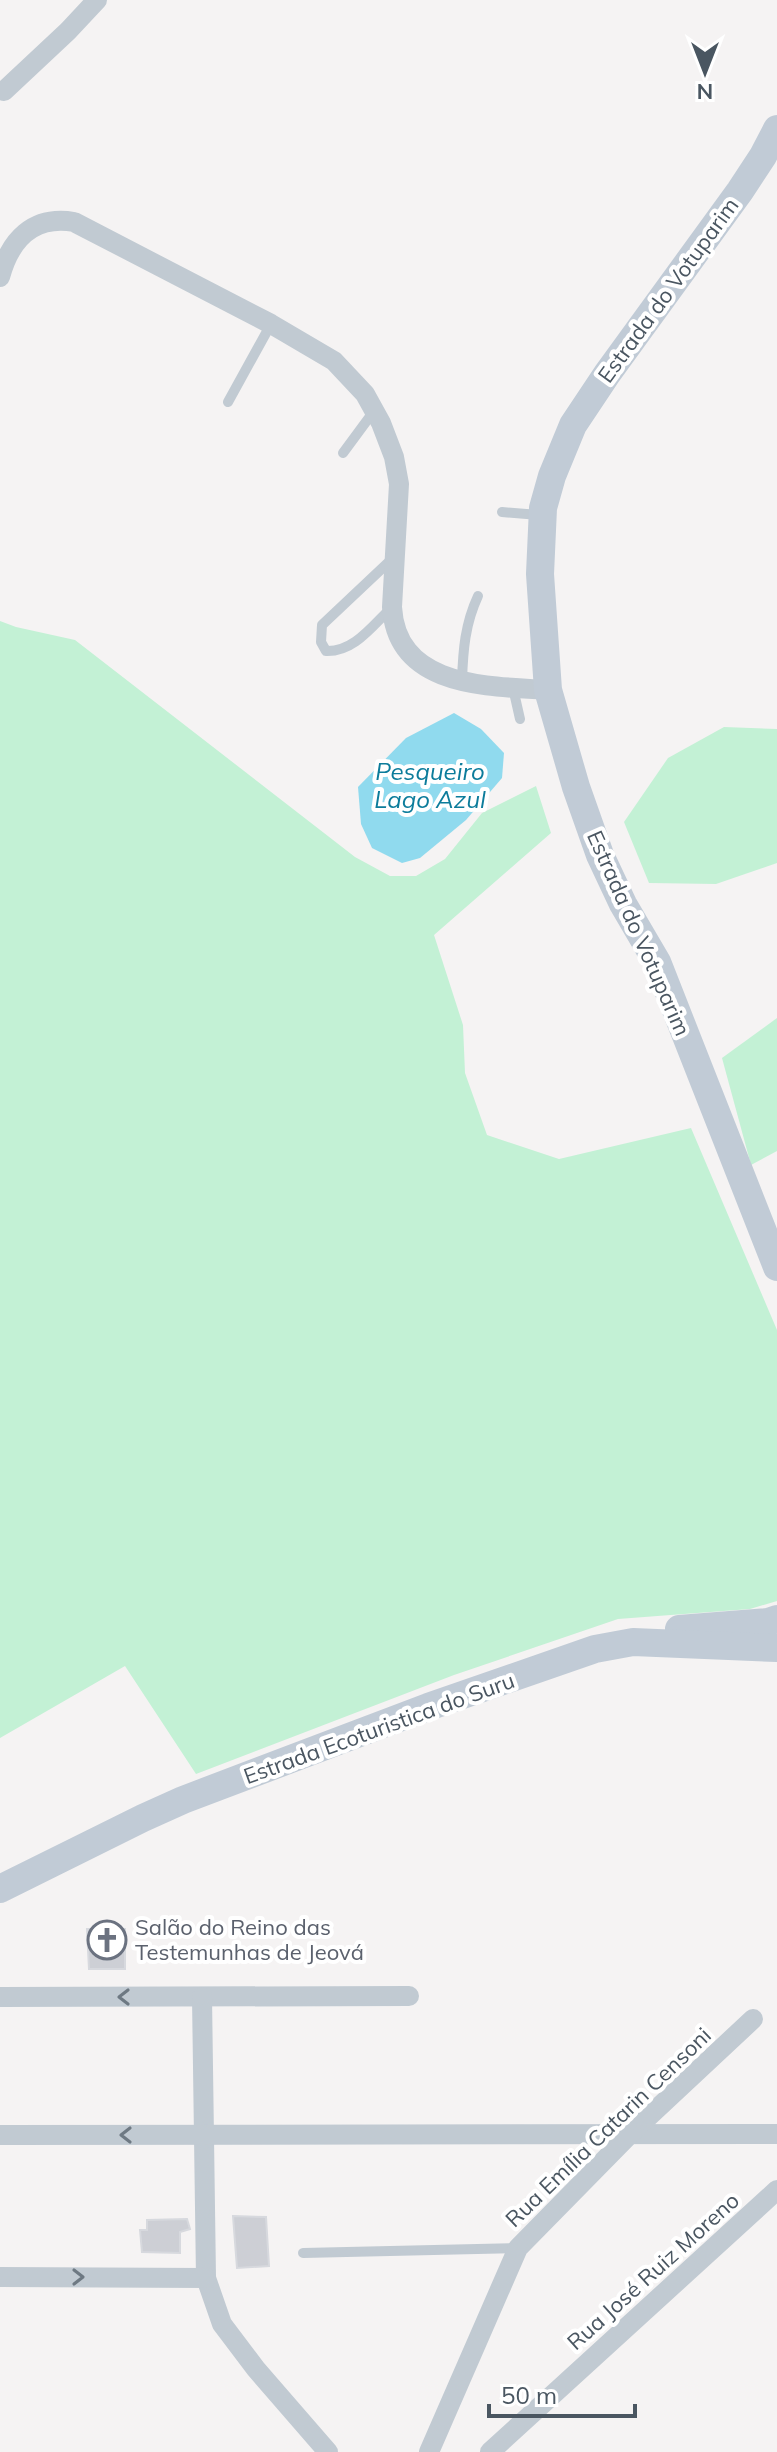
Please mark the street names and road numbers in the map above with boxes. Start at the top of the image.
street label: Estrada do Votuparim [591,192,745,388]
street label: Estrada do Votuparim [581,826,697,1040]
street label: Estrada Ecoturistica do Suru [240,1666,518,1790]
street label: Rua Emília Catarin Censoni [499,2021,717,2233]
street label: Rua José Ruiz Moreno [561,2186,745,2356]

